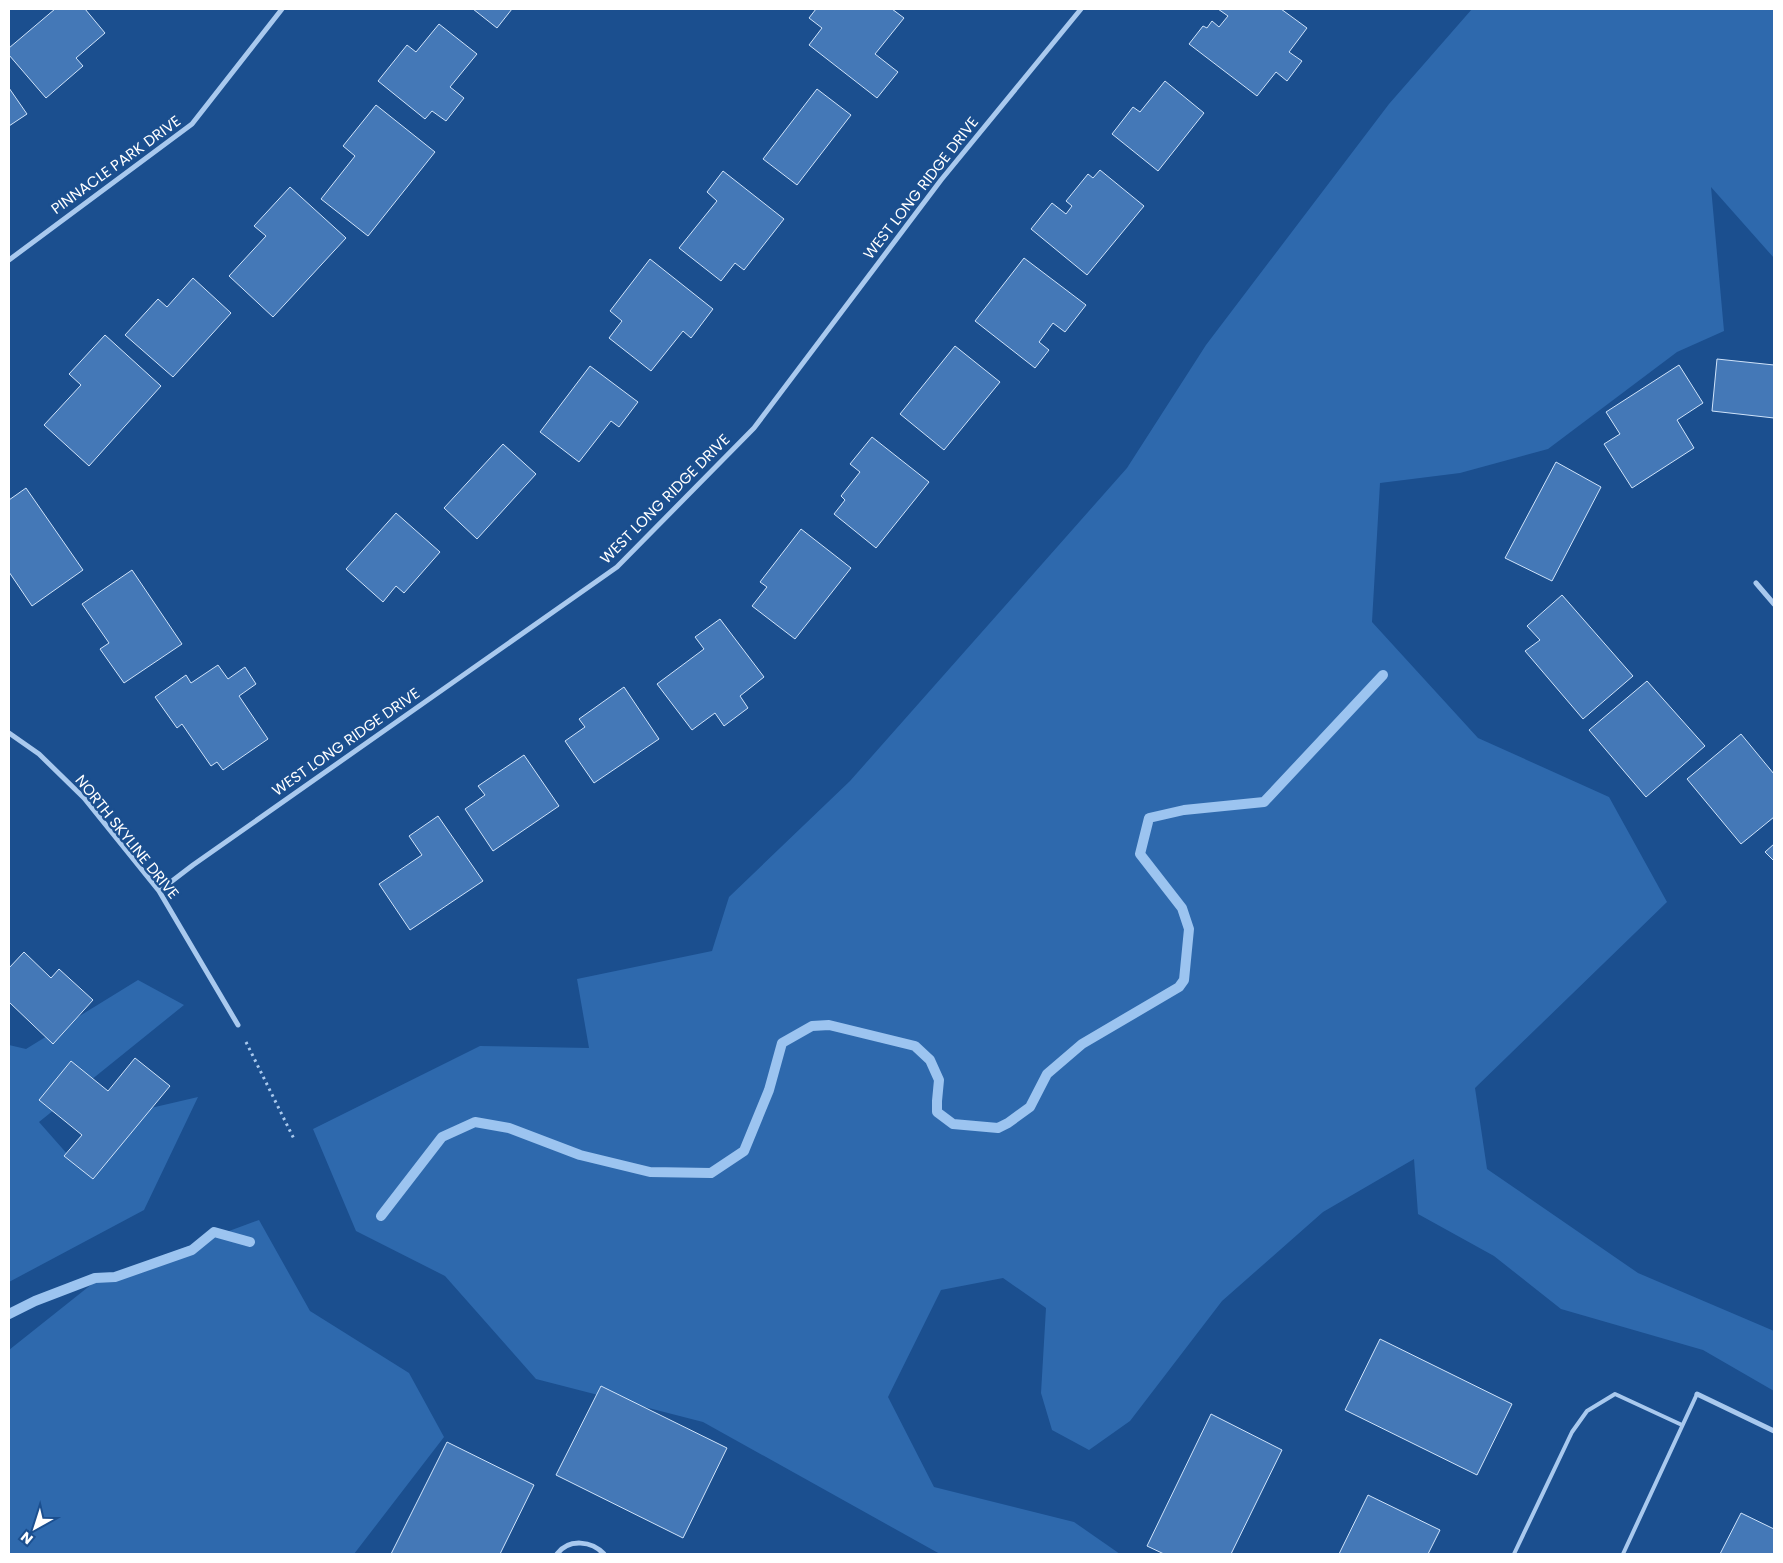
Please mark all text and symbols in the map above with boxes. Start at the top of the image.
street label: PINNACLE PARK DRIVE [47,110,185,219]
street label: WEST LONG RIDGE DRIVE [858,112,983,263]
street label: WEST LONG RIDGE DRIVE [595,429,734,568]
street label: WEST LONG RIDGE DRIVE [268,683,424,801]
street label: NORTH SKYLINE DRIVE [71,770,184,903]
north arrow [10,1503,60,1553]
text: N [16,1527,37,1549]

